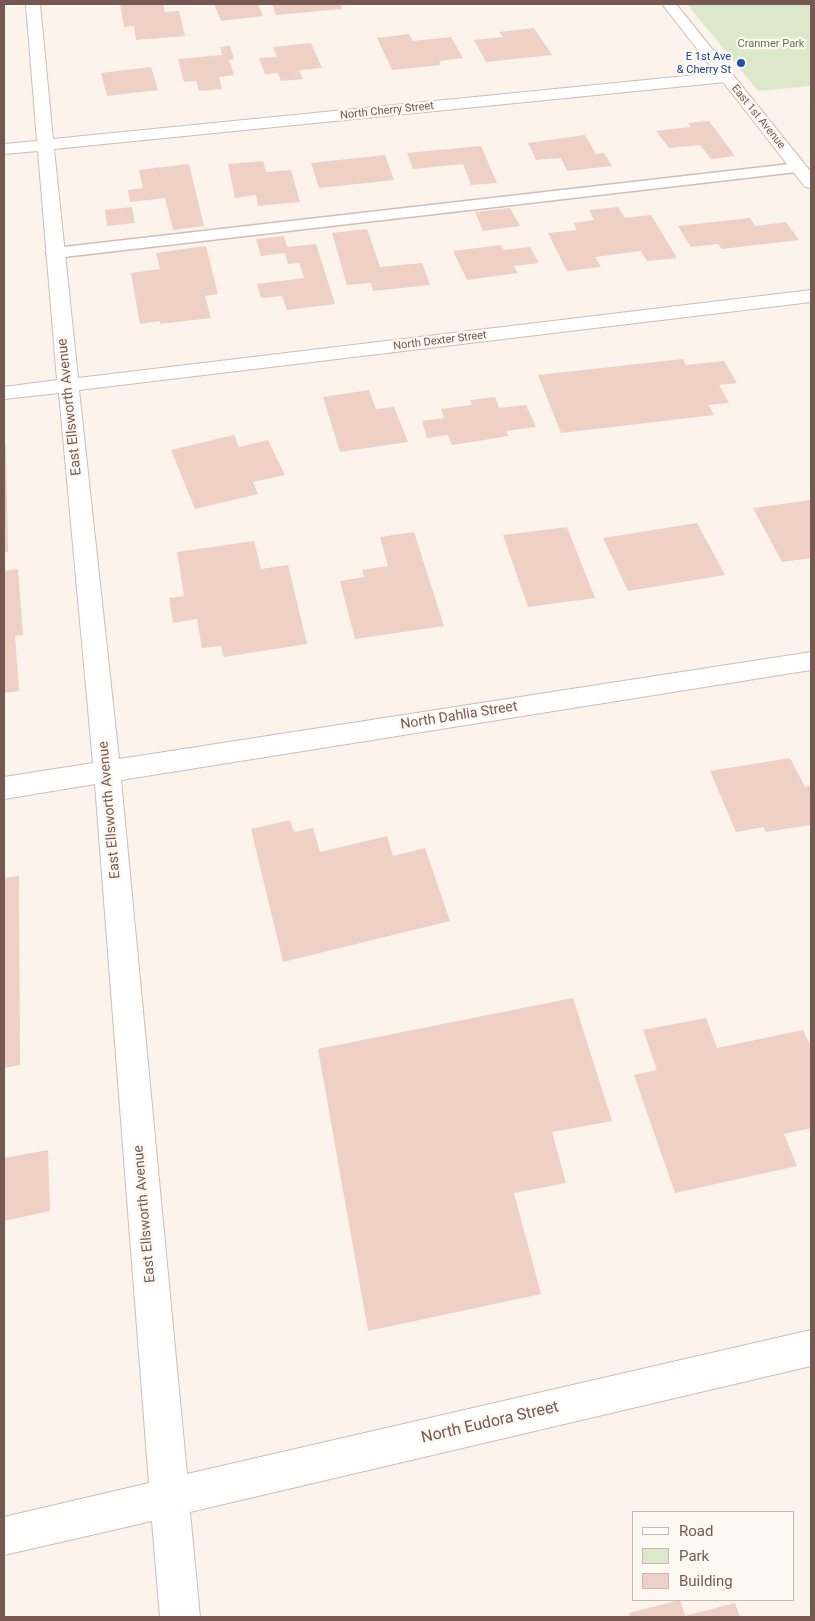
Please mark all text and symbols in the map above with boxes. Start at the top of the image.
park label: Cranmer Park [738,37,804,51]
place label: E 1st Ave & Cherry St [677,50,731,76]
marker: E 1st Ave & Cherry St [735,57,747,69]
street label: East 1st Avenue [728,82,788,152]
street label: North Cherry Street [340,100,434,122]
street label: North Dexter Street [393,329,487,353]
street label: East Ellsworth Avenue [54,338,86,476]
street label: North Dahlia Street [399,698,519,734]
street label: East Ellsworth Avenue [96,741,124,879]
street label: East Ellsworth Avenue [131,1145,159,1283]
street label: North Eudora Street [419,1398,561,1448]
legend [632,1511,795,1601]
text: Road [679,1522,713,1540]
text: Park [679,1547,709,1565]
text: Building [679,1572,733,1590]

